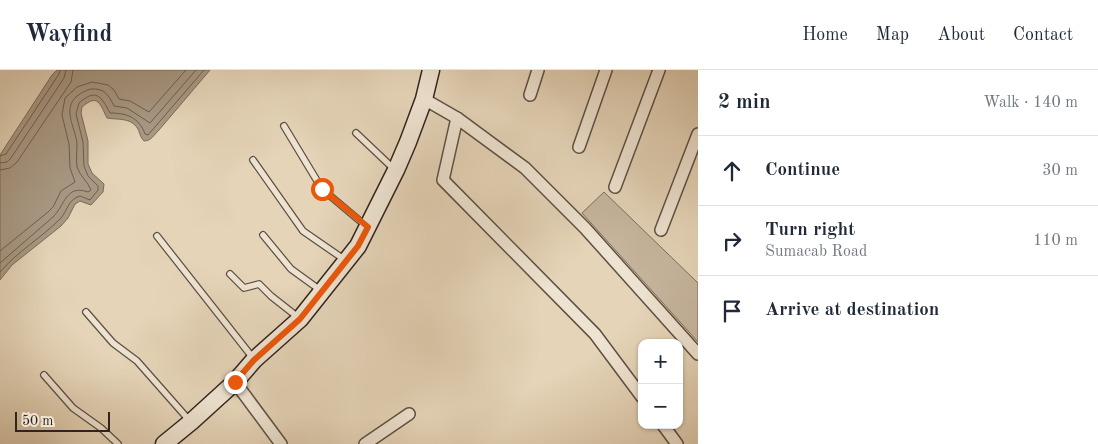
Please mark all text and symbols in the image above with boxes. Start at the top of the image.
text: Wayfind [25,23,112,47]
text: Home [802,26,848,44]
text: Map [876,26,909,44]
text: About [937,26,985,44]
text: Contact [1013,26,1073,44]
text: 2 min [718,92,771,113]
text: Walk · 140 m [983,95,1078,111]
icon: ahead [718,157,746,185]
text: Continue [765,161,840,180]
text: 30 m [1042,163,1078,179]
route start [311,178,334,201]
text: Turn right [765,221,855,240]
icon: right [718,227,746,255]
text: 110 m [1033,233,1078,249]
text: Sumacab Road [765,244,867,260]
icon: arrive [718,297,746,325]
text: Arrive at destination [765,301,939,320]
map controls [638,339,683,429]
button: + [638,339,683,384]
route end [224,371,247,394]
button: − [638,384,683,429]
scale bar [15,409,110,432]
text: 50 m [22,414,53,428]

